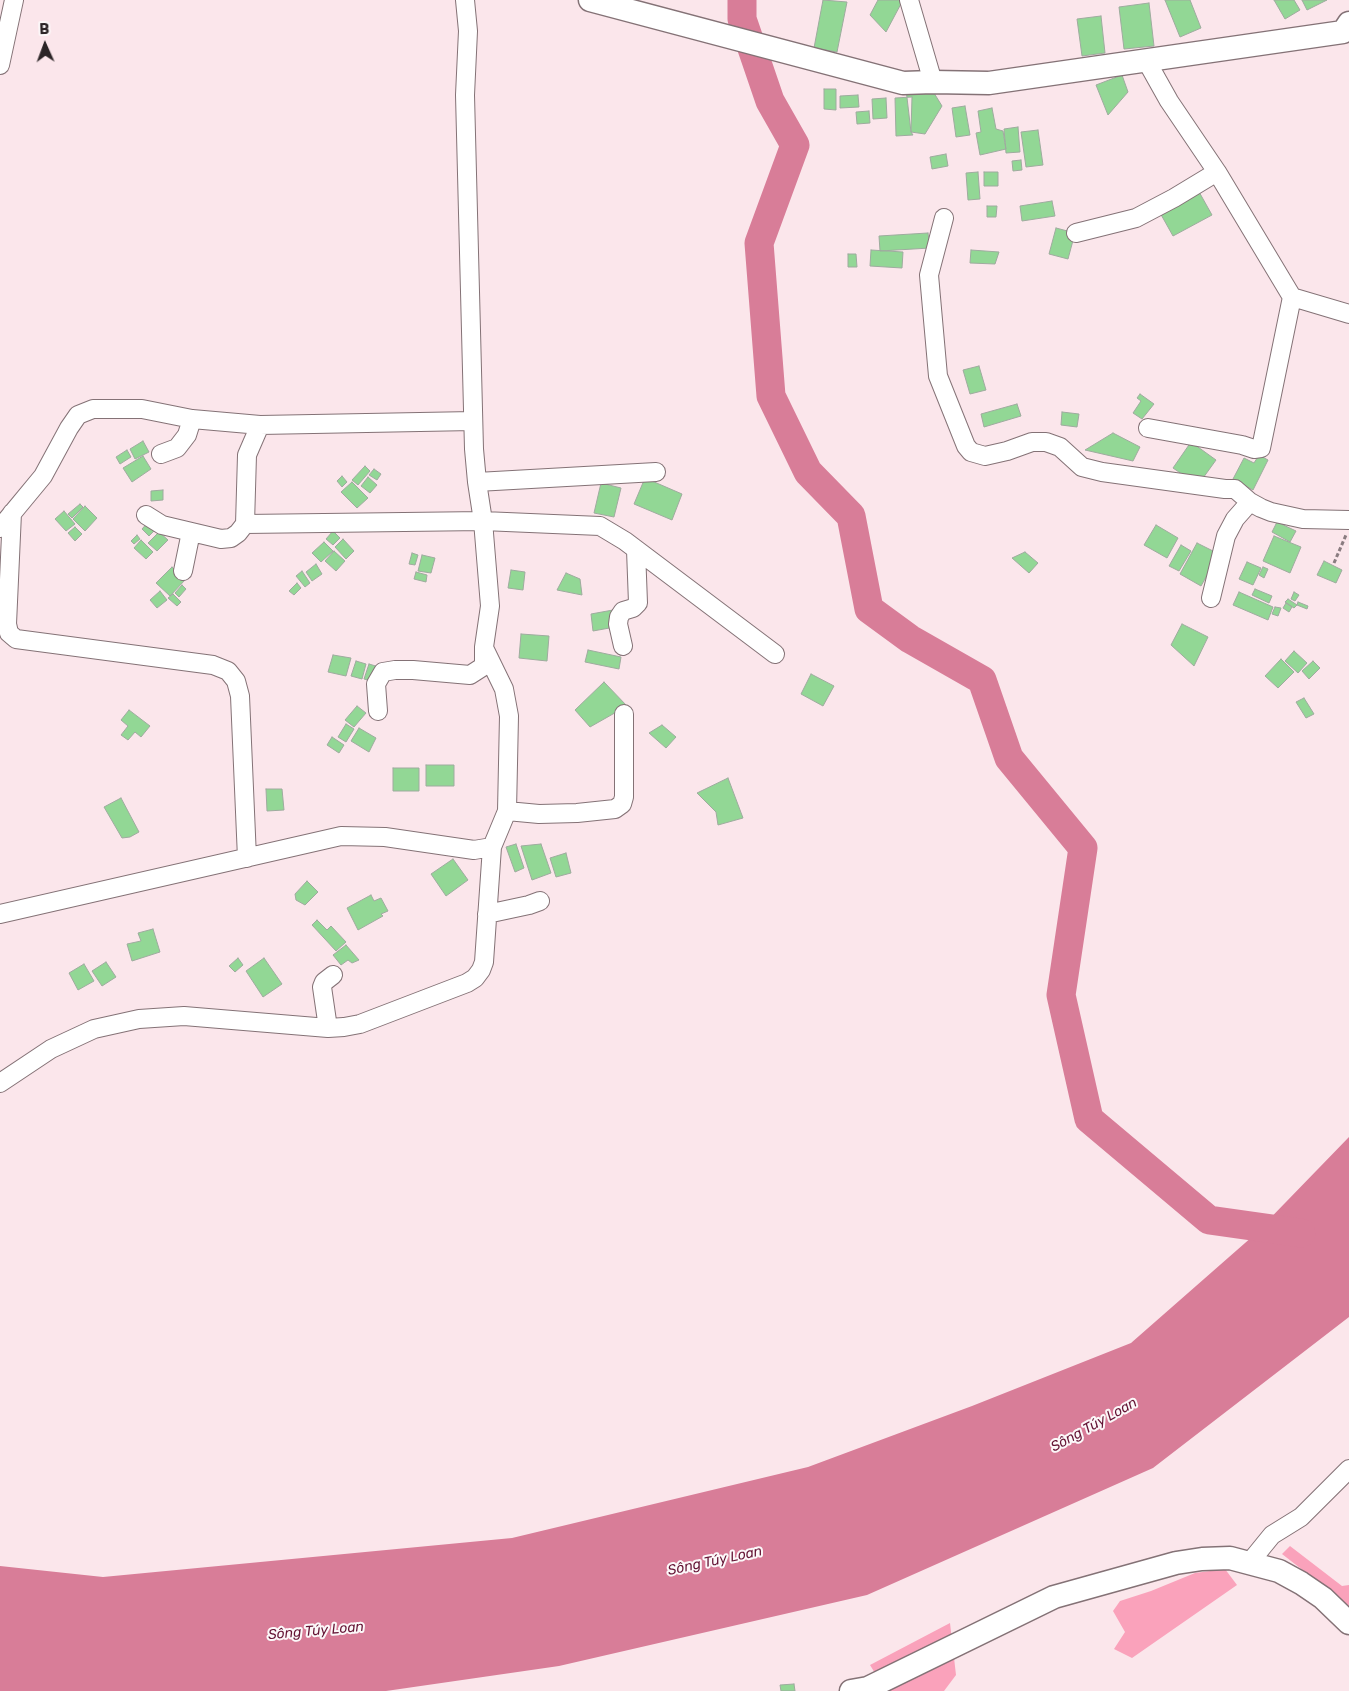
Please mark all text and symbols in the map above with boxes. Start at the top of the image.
north arrow [20,20,70,70]
text: B [39,21,50,38]
water label: Sông Túy Loan [1048,1394,1140,1456]
water label: Sông Túy Loan [666,1543,764,1579]
water label: Sông Túy Loan [267,1618,365,1644]

